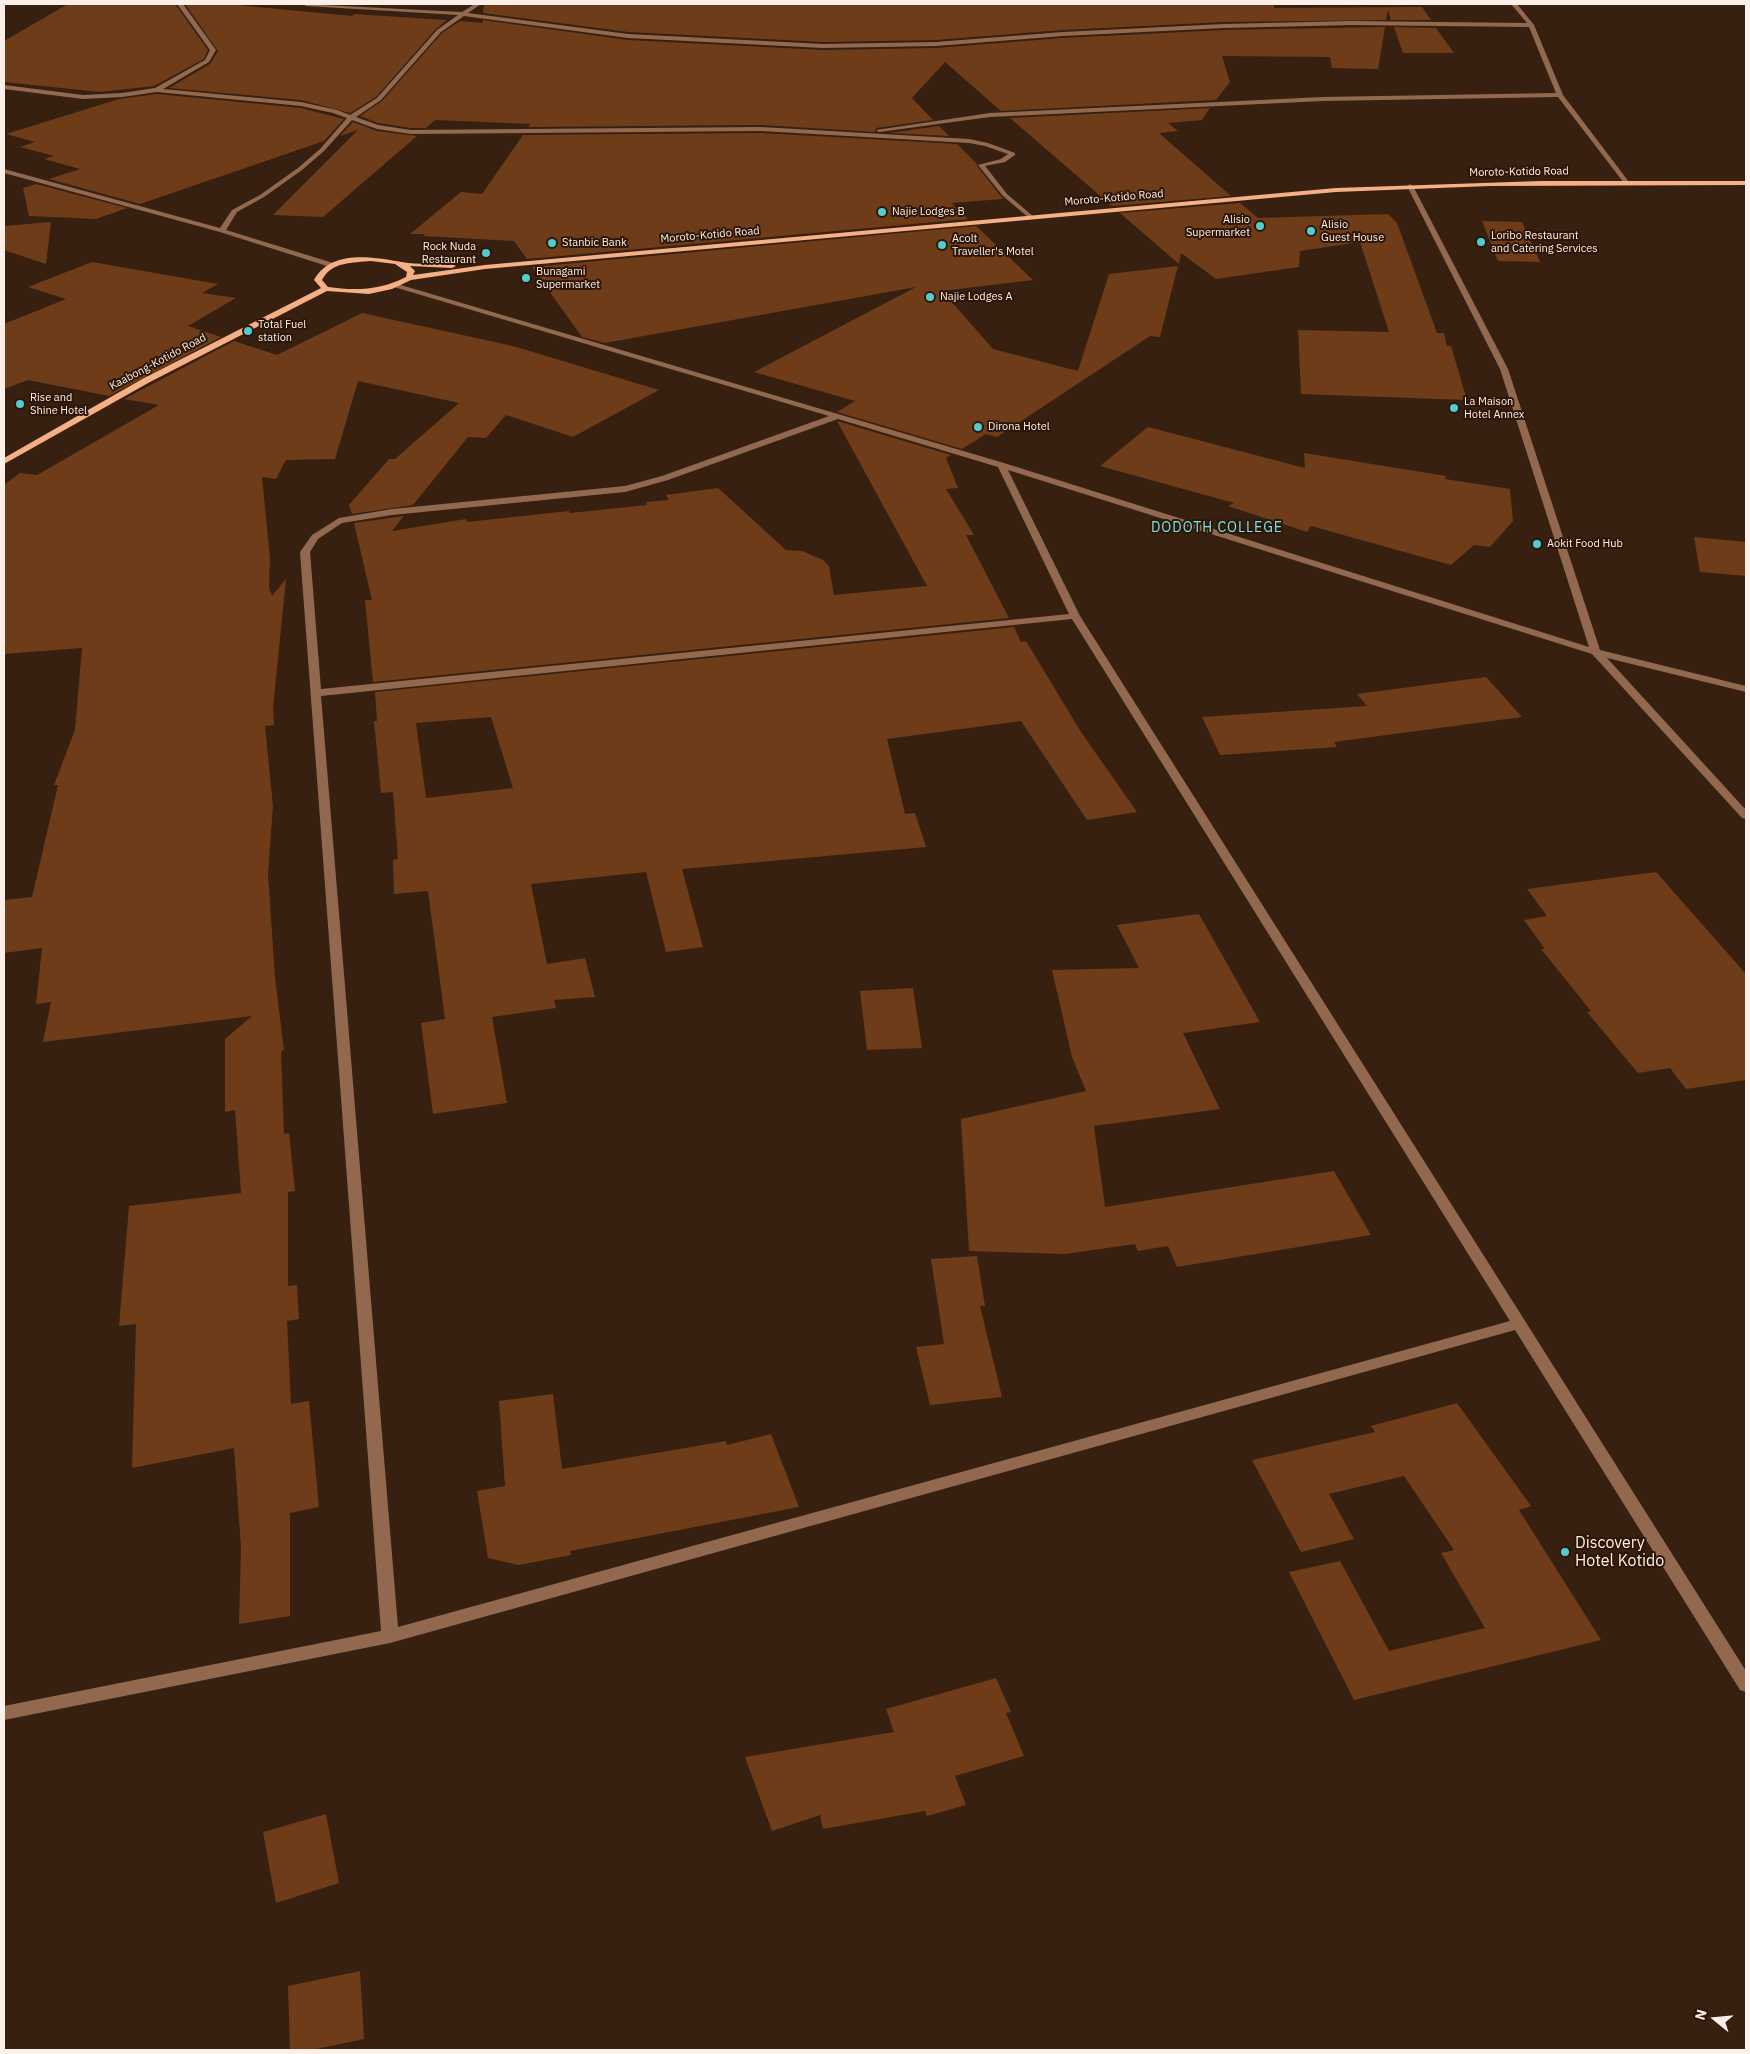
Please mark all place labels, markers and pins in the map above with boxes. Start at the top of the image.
place label: Najie Lodges B [892,205,965,219]
marker: Najie Lodges B [876,206,888,218]
place label: Alisio Supermarket [1186,213,1250,239]
place label: Alisio Guest House [1321,218,1384,244]
marker: Alisio Supermarket [1254,220,1266,232]
marker: Alisio Guest House [1305,225,1317,237]
place label: Loribo Restaurant and Catering Services [1491,229,1598,255]
place label: Acolt Traveller's Motel [952,232,1034,258]
place label: Stanbic Bank [562,236,627,250]
marker: Loribo Restaurant and Catering Services [1475,236,1487,248]
marker: Stanbic Bank [546,237,558,249]
marker: Acolt Traveller's Motel [936,239,948,251]
place label: Rock Nuda Restaurant [422,240,476,266]
marker: Rock Nuda Restaurant [480,247,492,259]
place label: Bunagami Supermarket [536,265,600,291]
marker: Bunagami Supermarket [520,272,532,284]
place label: Najie Lodges A [940,290,1013,304]
marker: Najie Lodges A [924,291,936,303]
place label: Total Fuel station [258,318,306,344]
marker: Total Fuel station [242,325,254,337]
place label: Rise and Shine Hotel [30,391,87,417]
place label: La Maison Hotel Annex [1464,395,1524,421]
marker: Rise and Shine Hotel [14,398,26,410]
marker: La Maison Hotel Annex [1448,402,1460,414]
place label: Dirona Hotel [988,420,1050,434]
marker: Dirona Hotel [972,421,984,433]
place label: Aokit Food Hub [1547,537,1623,551]
marker: Aokit Food Hub [1531,538,1543,550]
place label: Discovery Hotel Kotido [1575,1533,1664,1571]
marker: Discovery Hotel Kotido [1559,1546,1571,1558]

